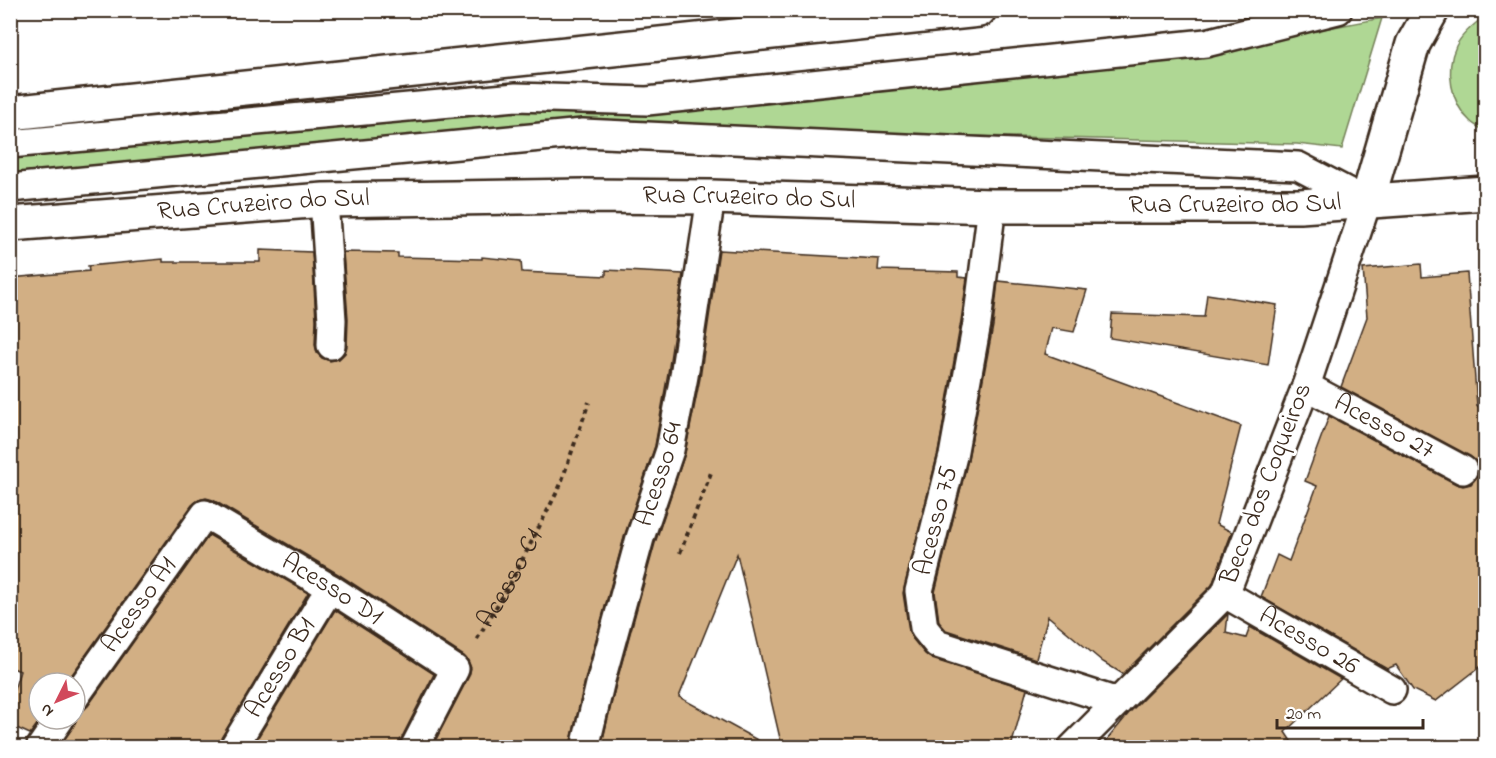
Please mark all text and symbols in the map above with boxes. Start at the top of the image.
street label: Rua Cruzeiro do Sul [643,177,856,221]
street label: Rua Cruzeiro do Sul [156,180,370,232]
street label: Rua Cruzeiro do Sul [1129,184,1343,225]
street label: Beco dos Coqueiros [1211,378,1323,591]
street label: Acesso 27 [1326,385,1441,470]
street label: Acesso 64 [626,419,694,532]
street label: Acesso 75 [905,462,969,580]
street label: Acesso C1 [468,523,554,636]
street label: Acesso D1 [274,544,390,636]
street label: Acesso A1 [93,550,187,662]
street label: Acesso 26 [1251,598,1365,686]
street label: Acesso B1 [236,611,326,726]
north arrow [27,671,87,731]
scale bar [1277,692,1422,730]
text: N [35,698,60,722]
text: 20 m [1286,702,1321,728]

